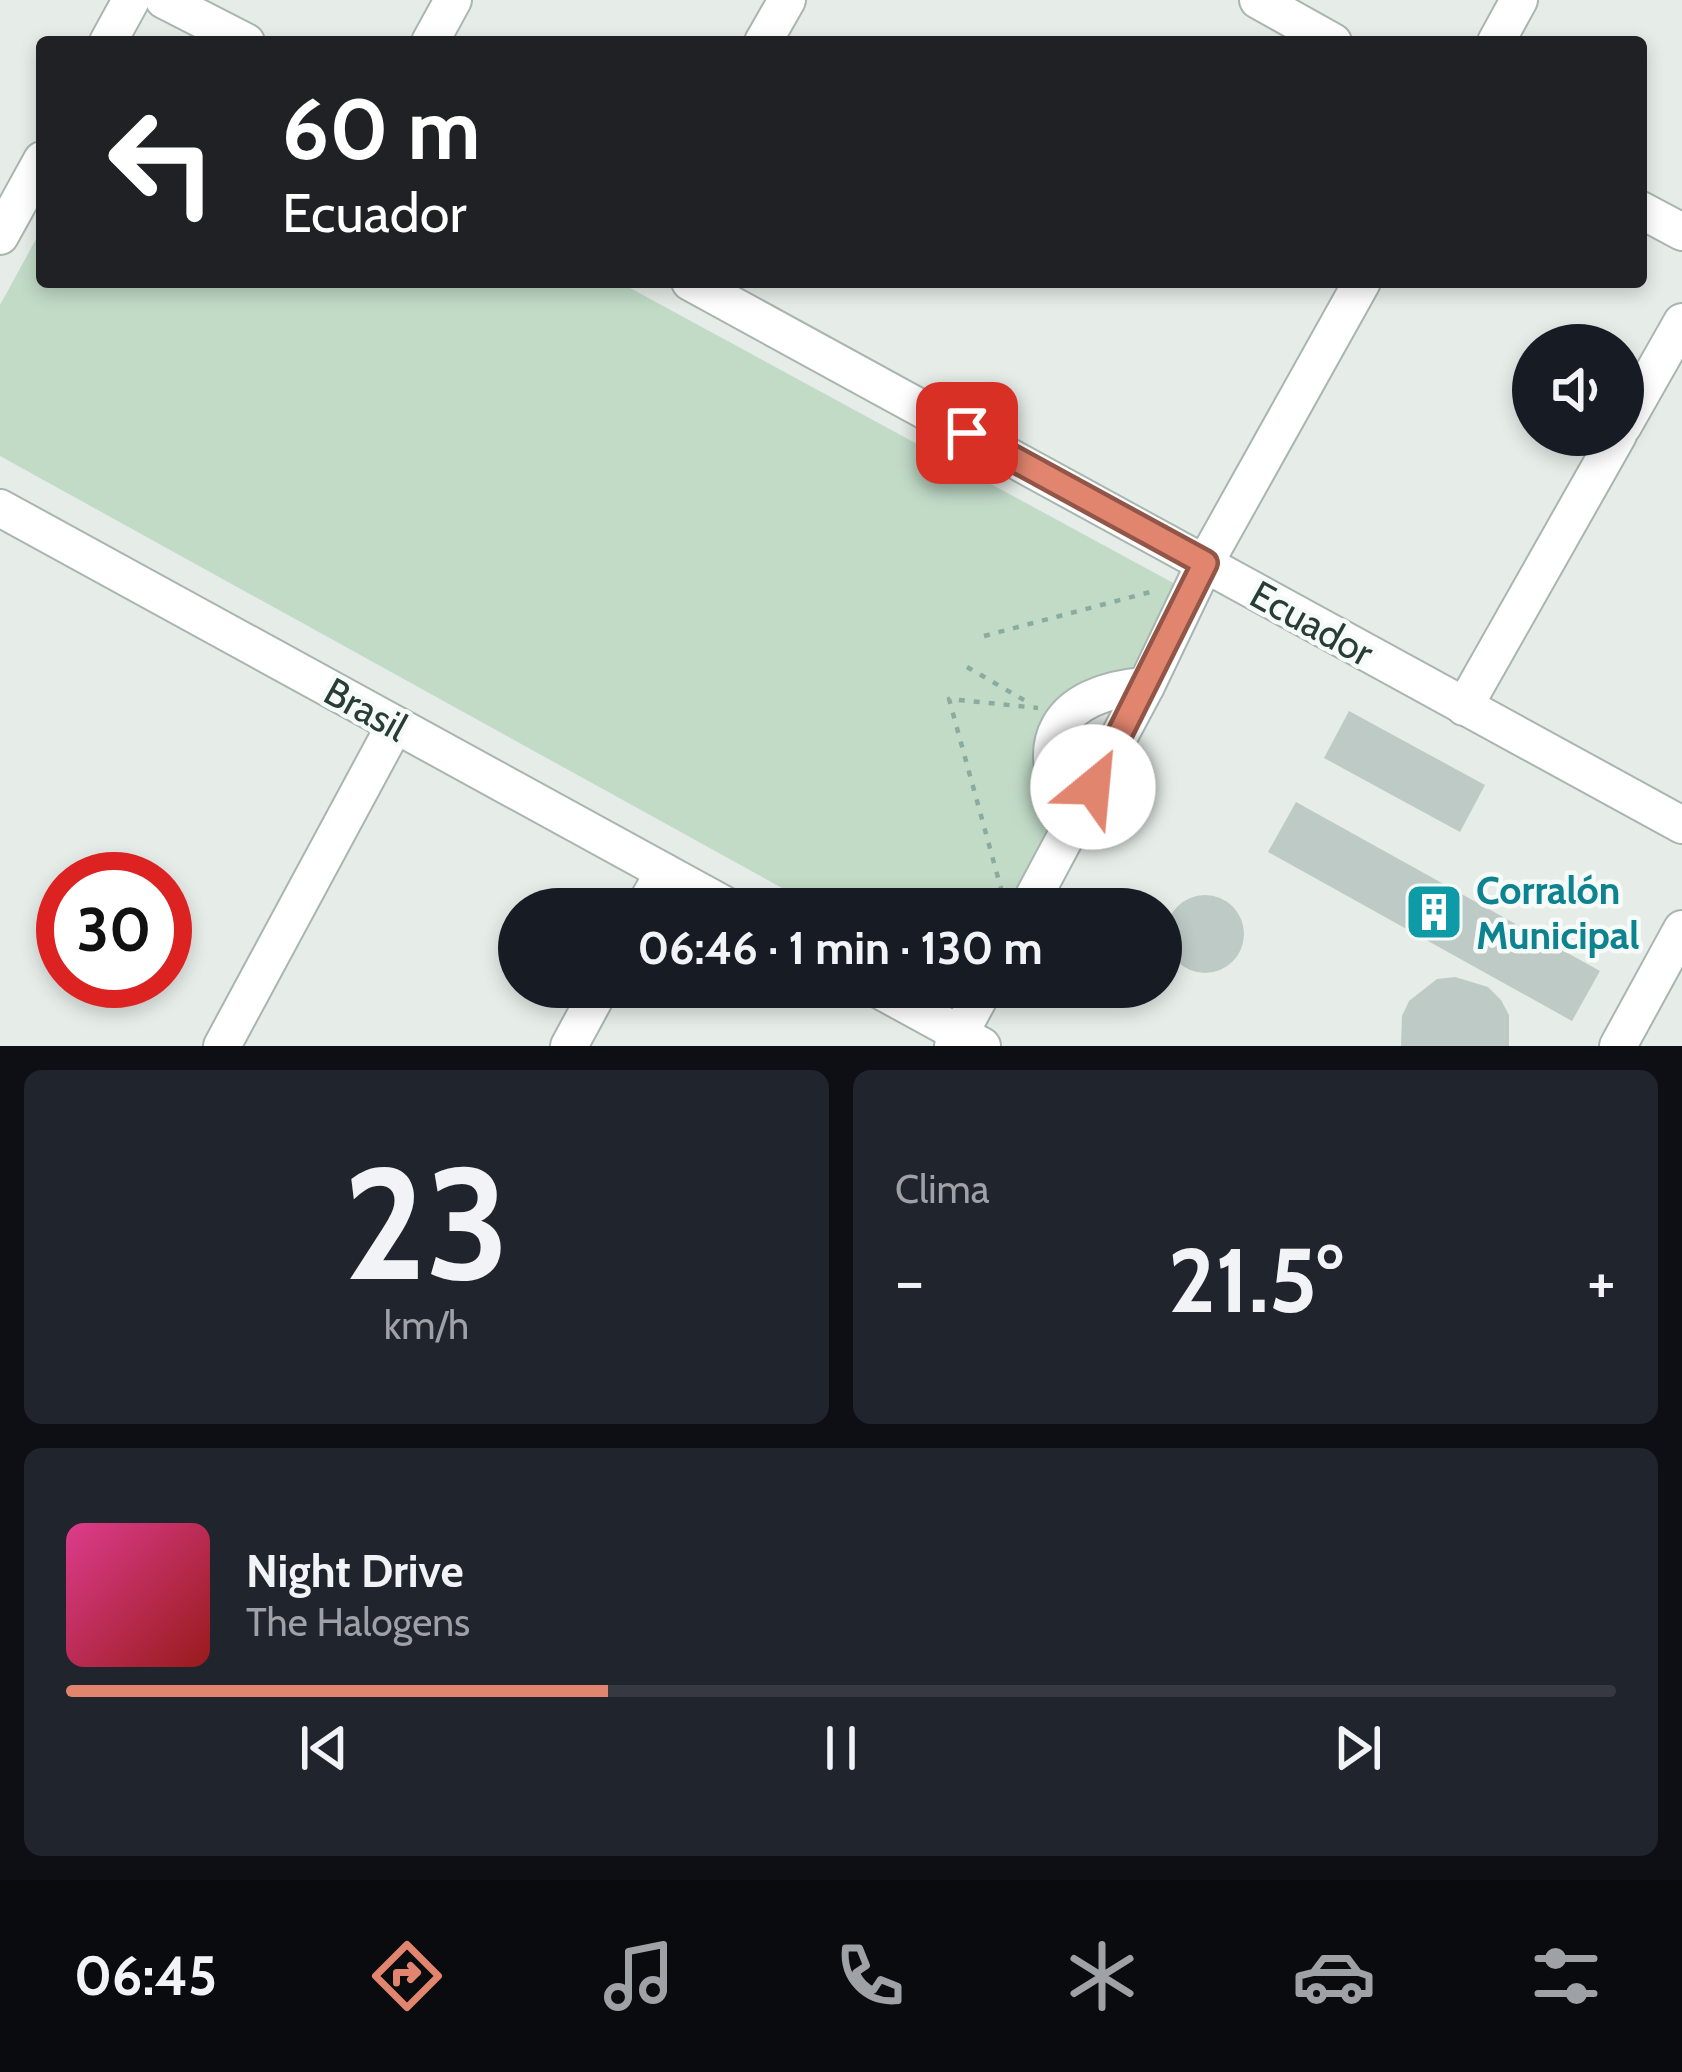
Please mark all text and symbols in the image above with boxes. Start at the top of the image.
text: 60 m [282,78,480,180]
icon: left [84,84,240,240]
text: Ecuador [282,180,467,246]
map controls [1512,324,1644,456]
button: sound [1512,324,1644,456]
pin [916,382,1018,484]
icon: arrive [934,400,1000,466]
street label: Ecuador [1242,570,1383,677]
street label: Brasil [316,667,416,751]
position arrow [1030,724,1156,850]
speed limit sign: 30 [36,852,192,1008]
place label: Corralón Municipal [1476,866,1640,959]
building icon: Corralón Municipal [1403,881,1465,943]
text: 06:46 · 1 min · 130 m [637,921,1043,975]
text: 23 [343,1128,510,1318]
text: Clima [895,1165,989,1213]
text: 21.5° [1168,1225,1343,1335]
text: − [895,1240,924,1321]
text: + [1587,1240,1616,1321]
text: km/h [384,1301,469,1349]
text: Night Drive [246,1544,464,1598]
text: The Halogens [246,1598,470,1646]
icon: previous [291,1715,357,1781]
icon: pause [808,1715,874,1781]
icon: next [1325,1715,1391,1781]
icon: directions [365,1934,449,2018]
icon: music [597,1934,681,2018]
icon: phone [828,1934,912,2018]
icon: climate [1060,1934,1144,2018]
icon: car [1292,1934,1376,2018]
icon: filters [1524,1934,1608,2018]
text: 06:45 [74,1943,217,2009]

